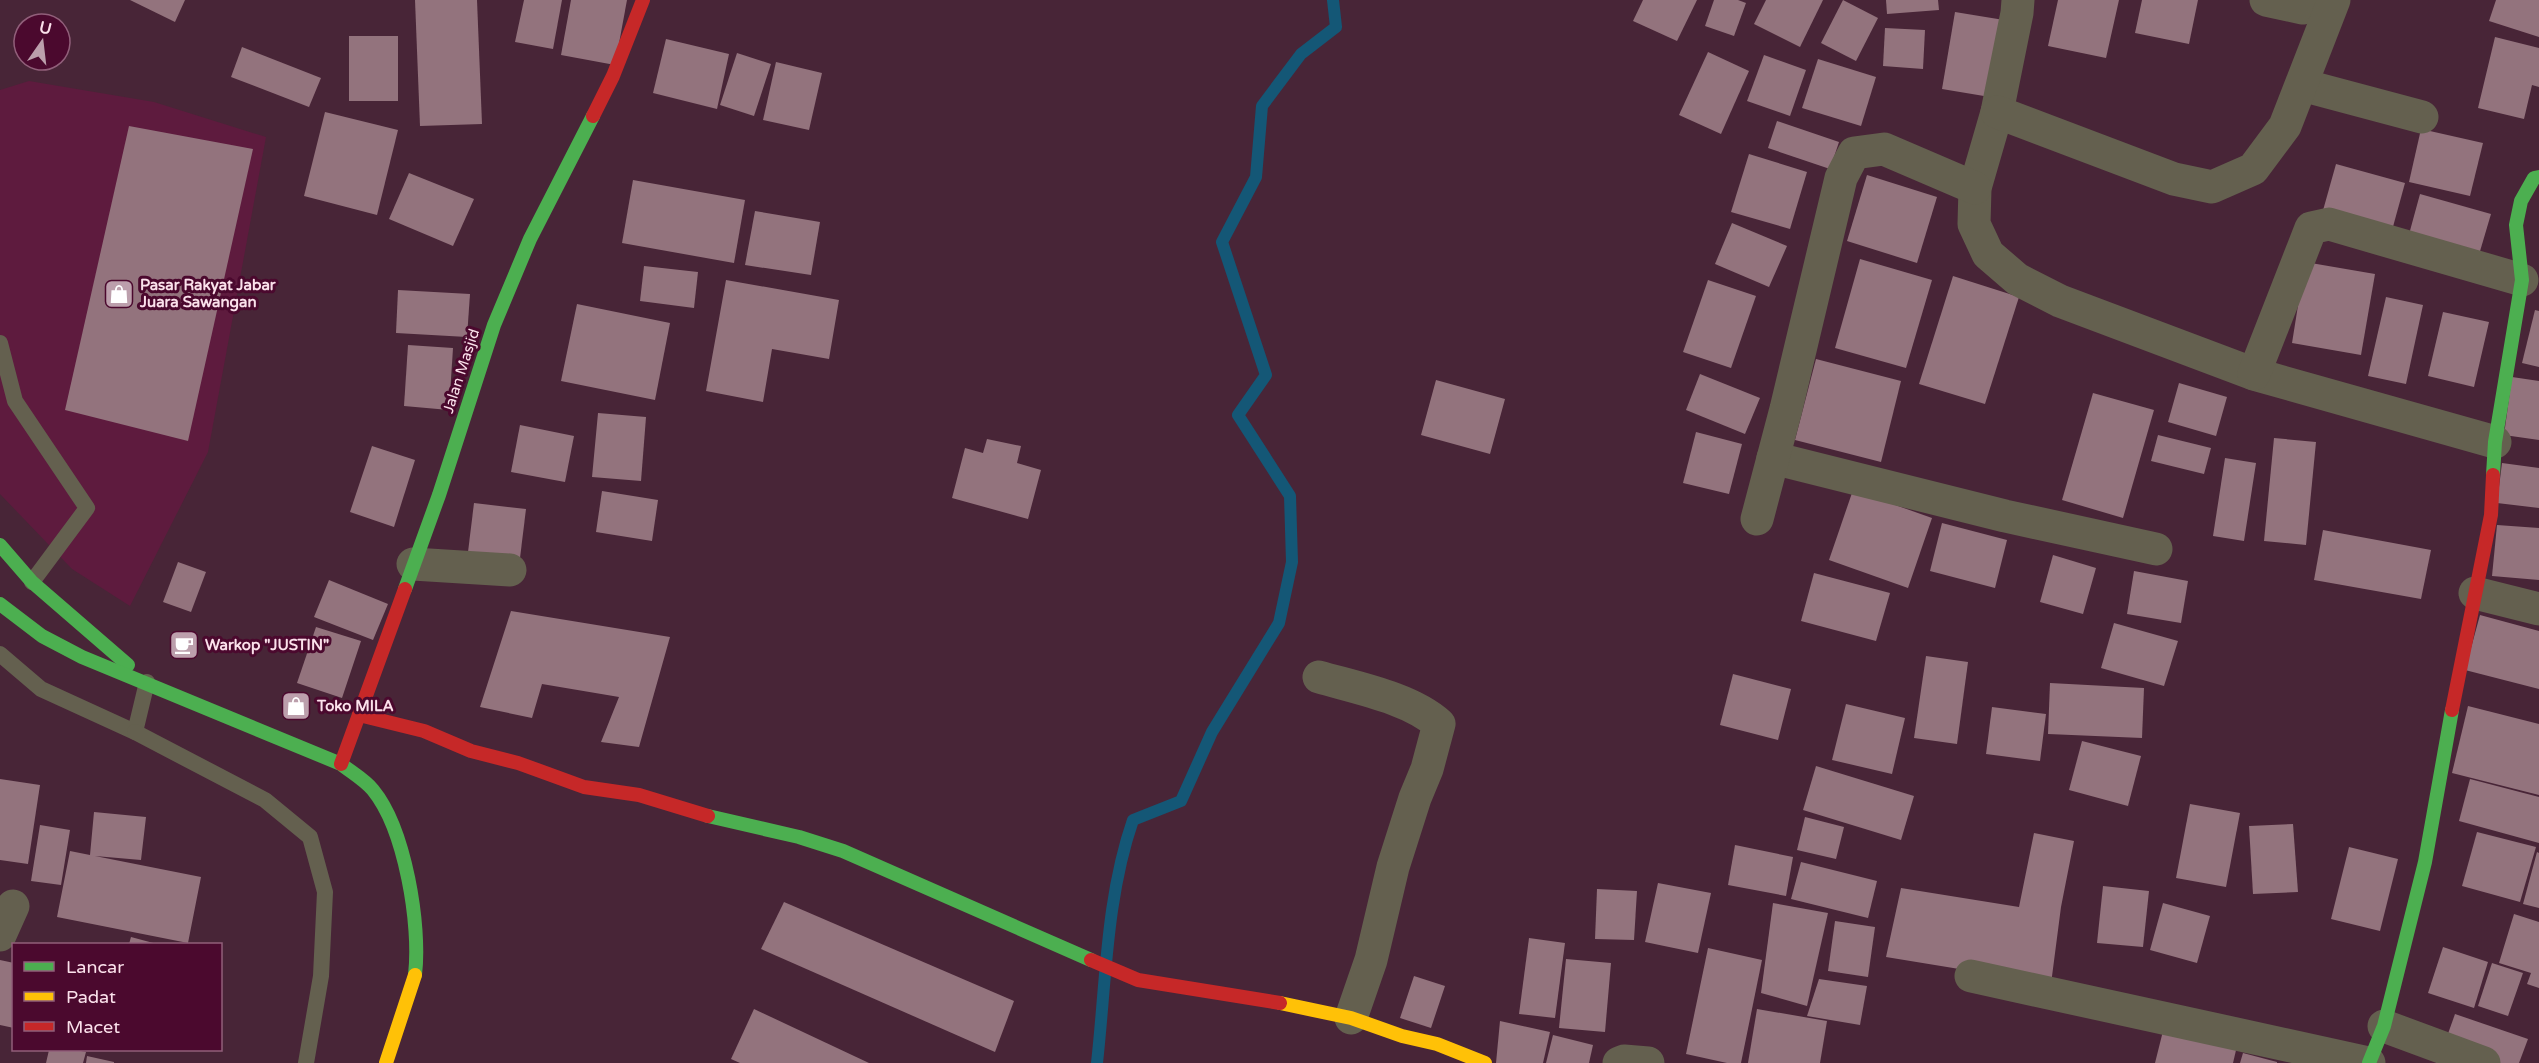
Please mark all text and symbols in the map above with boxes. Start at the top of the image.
north arrow [12,12,72,72]
text: U [37,17,54,40]
place label: Pasar Rakyat Jabar Juara Sawangan [139,276,276,312]
shop icon: Pasar Rakyat Jabar Juara Sawangan [103,278,135,310]
street label: Jalan Masjid [439,326,483,416]
cafe icon: Warkop "JUSTIN" [168,629,200,661]
place label: Warkop "JUSTIN" [205,636,329,655]
shop icon: Toko MILA [280,690,312,722]
place label: Toko MILA [316,697,394,715]
legend [12,943,222,1051]
text: Lancar [66,956,124,978]
text: Padat [66,986,116,1008]
text: Macet [66,1016,120,1038]

